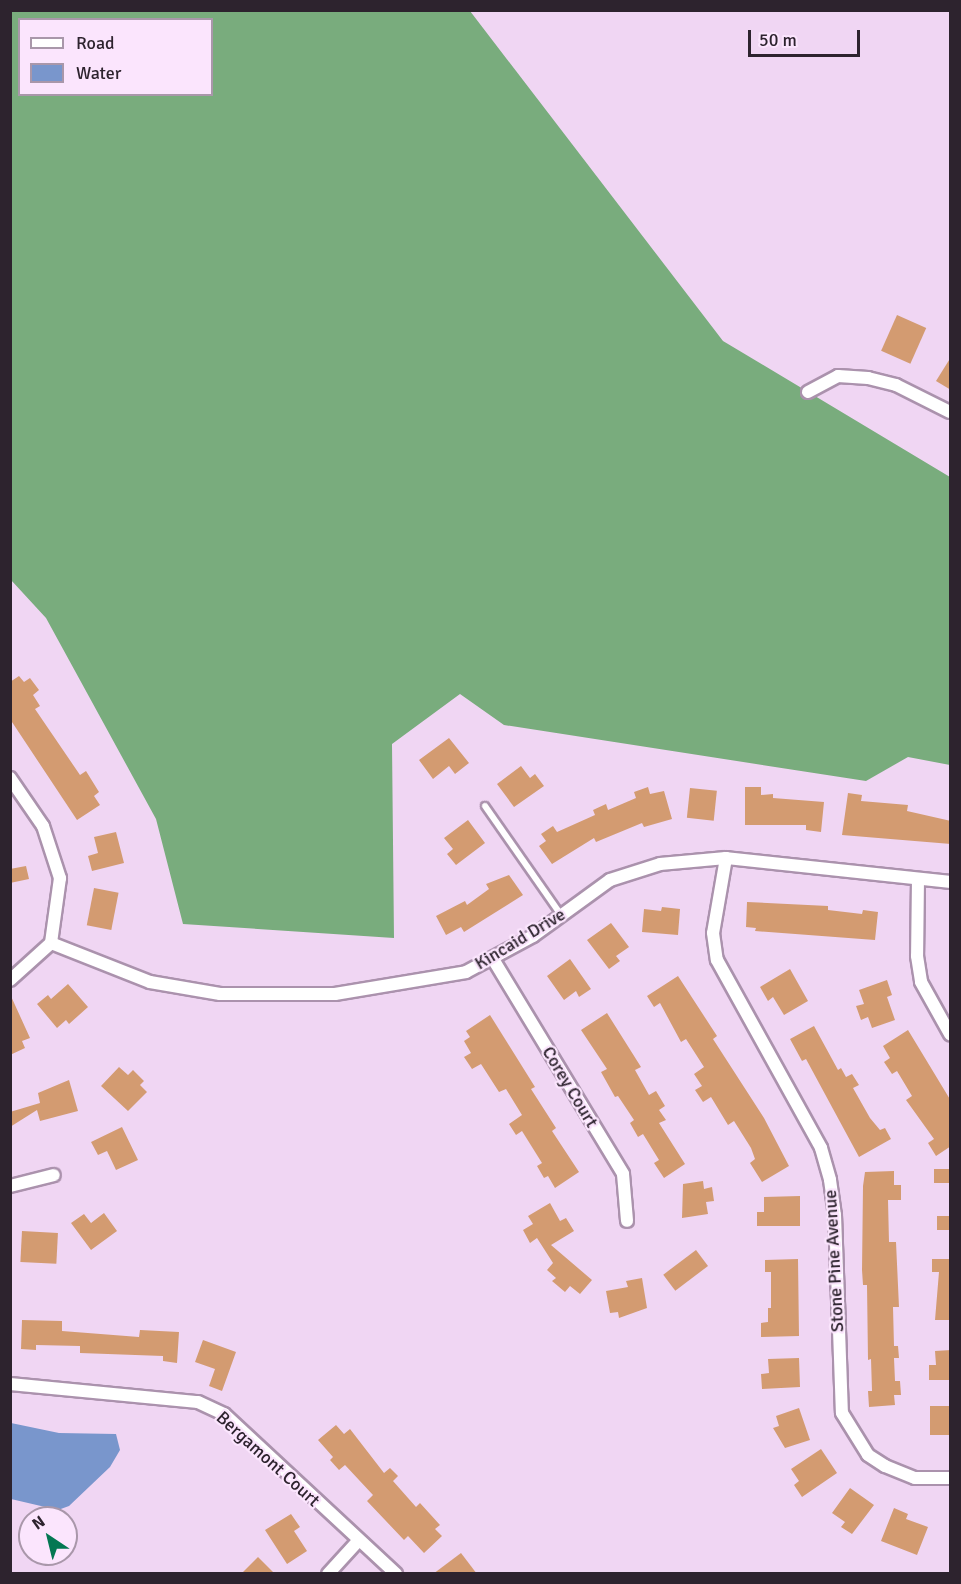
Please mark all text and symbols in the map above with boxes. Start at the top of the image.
legend [18,18,213,96]
scale bar [751,18,864,56]
text: 50 m [759,29,797,51]
text: Road [76,32,115,54]
text: Water [76,62,121,84]
street label: Kincaid Drive [471,904,569,974]
street label: Corey Court [537,1043,603,1131]
street label: Stone Pine Avenue [819,1189,849,1333]
street label: Bergamont Court [212,1407,324,1511]
north arrow [18,1506,78,1566]
text: N [29,1512,49,1534]

